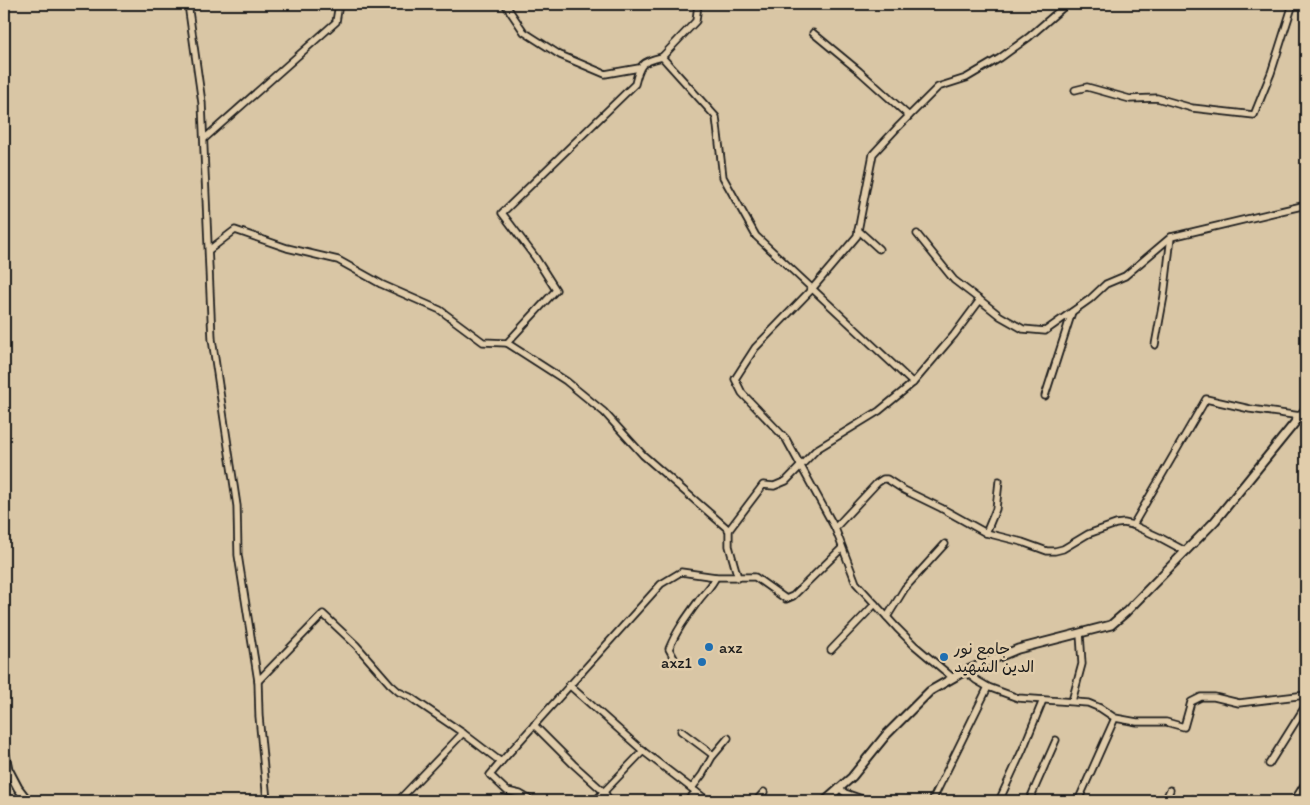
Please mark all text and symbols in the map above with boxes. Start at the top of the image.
place label: axz [719,638,743,657]
place label: جامع نور الدين الشهيد [953,639,1034,676]
marker: axz [703,641,715,653]
marker: جامع نور الدين الشهيد [938,651,950,663]
place label: axz1 [661,653,693,672]
marker: axz1 [696,656,708,668]

